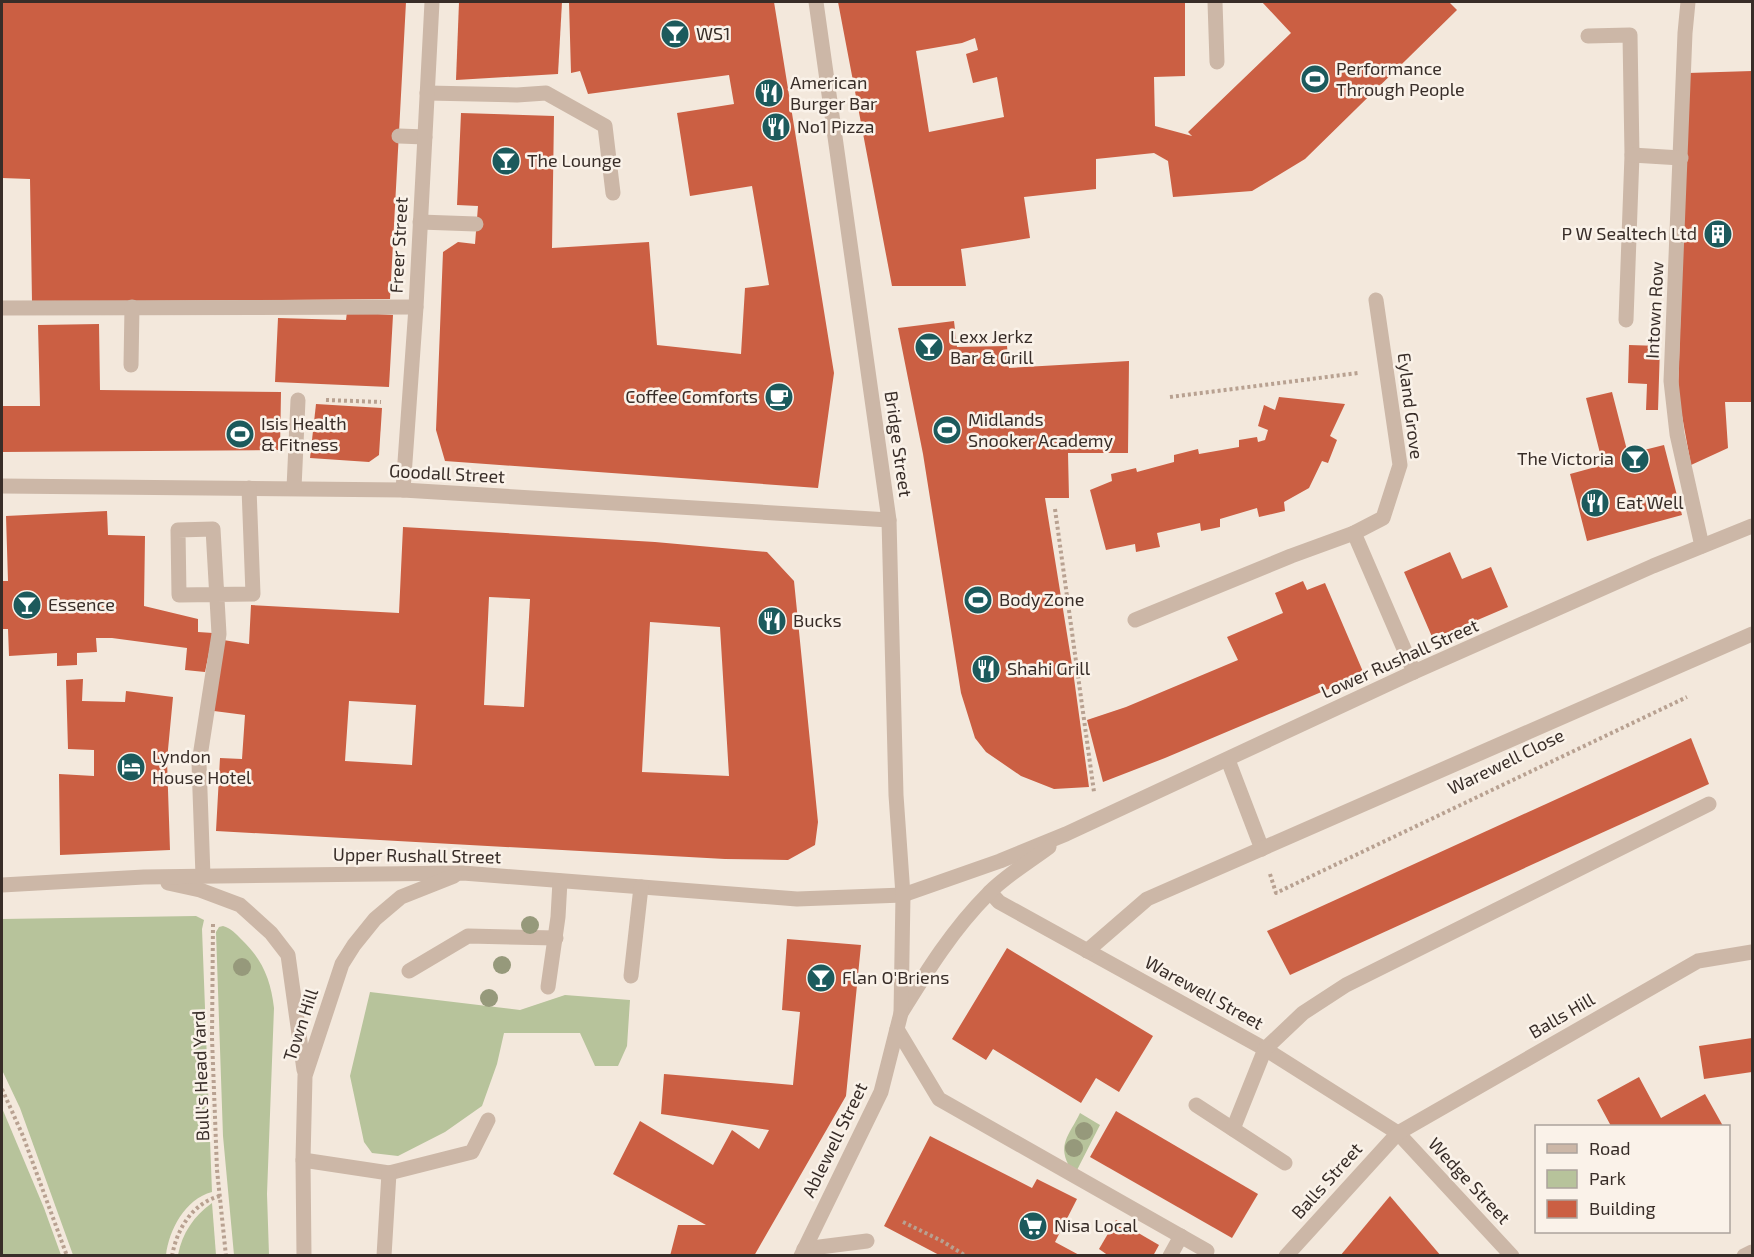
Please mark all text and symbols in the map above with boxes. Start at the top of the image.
bar icon: WS1 [659,18,691,50]
place label: WS1 [696,22,730,44]
place label: Performance Through People [1336,57,1465,100]
sports icon: Performance Through People [1299,63,1331,95]
place label: American Burger Bar [790,71,877,114]
restaurant icon: American Burger Bar [753,77,785,109]
restaurant icon: No1 Pizza [760,111,792,143]
place label: No1 Pizza [797,115,874,137]
bar icon: The Lounge [490,145,522,177]
place label: The Lounge [527,149,621,171]
street label: Freer Street [384,196,412,294]
building icon: P W Sealtech Ltd [1702,218,1734,250]
place label: P W Sealtech Ltd [1561,222,1697,244]
street label: Intown Row [1640,261,1668,359]
place label: Lexx Jerkz Bar & Grill [950,325,1034,368]
bar icon: Lexx Jerkz Bar & Grill [913,331,945,363]
street label: Eyland Grove [1394,351,1428,460]
cafe icon: Coffee Comforts [763,381,795,413]
place label: Coffee Comforts [625,385,758,407]
street label: Bridge Street [881,389,917,498]
place label: Midlands Snooker Academy [968,408,1114,451]
place label: Isis Health & Fitness [261,412,347,455]
sports icon: Midlands Snooker Academy [931,414,963,446]
sports icon: Isis Health & Fitness [224,418,256,450]
bar icon: The Victoria [1619,443,1651,475]
place label: The Victoria [1517,447,1614,469]
street label: Goodall Street [388,459,506,487]
restaurant icon: Eat Well [1579,487,1611,519]
place label: Eat Well [1616,491,1684,513]
sports icon: Body Zone [962,584,994,616]
place label: Body Zone [999,588,1084,610]
bar icon: Essence [11,589,43,621]
place label: Essence [48,593,115,615]
restaurant icon: Bucks [756,605,788,637]
place label: Bucks [793,609,842,631]
street label: Lower Rushall Street [1318,613,1482,703]
restaurant icon: Shahi Grill [970,653,1002,685]
place label: Shahi Grill [1007,657,1091,679]
street label: Warewell Close [1444,723,1567,799]
place label: Lyndon House Hotel [152,745,252,788]
hotel icon: Lyndon House Hotel [115,751,147,783]
street label: Upper Rushall Street [333,843,502,867]
street label: Warewell Street [1141,950,1268,1034]
bar icon: Flan O'Briens [805,962,837,994]
place label: Flan O'Briens [842,966,949,988]
street label: Town Hill [278,985,322,1064]
street label: Balls Hill [1525,987,1599,1043]
street label: Bull's Head Yard [187,1010,213,1142]
street label: Ablewell Street [797,1078,871,1201]
legend [1535,1125,1730,1233]
street label: Wedge Street [1424,1132,1516,1228]
text: Road [1589,1137,1630,1159]
street label: Balls Street [1286,1138,1366,1223]
text: Park [1589,1167,1626,1189]
text: Building [1589,1197,1656,1219]
supermarket icon: Nisa Local [1017,1210,1049,1242]
place label: Nisa Local [1054,1214,1138,1236]

